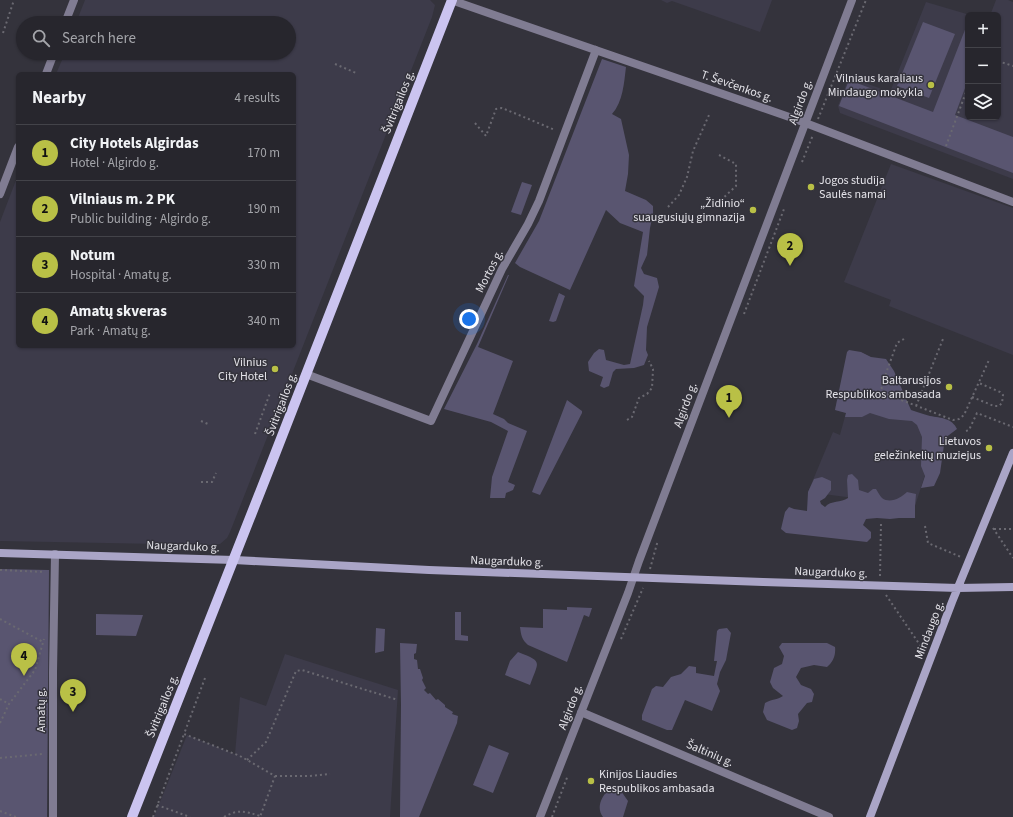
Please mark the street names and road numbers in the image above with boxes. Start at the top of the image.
street label: T. Ševčenkos g. [699,66,775,107]
street label: Švitrigailos g. [378,68,419,136]
street label: Algirdo g. [784,77,817,127]
street label: Mortos g. [471,247,508,296]
street label: Švitrigailos g. [262,370,301,439]
street label: Algirdo g. [669,380,702,430]
street label: Naugarduko g. [146,537,220,556]
street label: Naugarduko g. [470,552,544,571]
street label: Naugarduko g. [794,563,868,582]
street label: Mindaugo g. [911,599,948,662]
street label: Švitrigailos g. [142,672,183,740]
street label: Algirdo g. [554,682,587,732]
street label: Amatų g. [33,688,50,732]
street label: Šaltinių g. [683,736,736,771]

